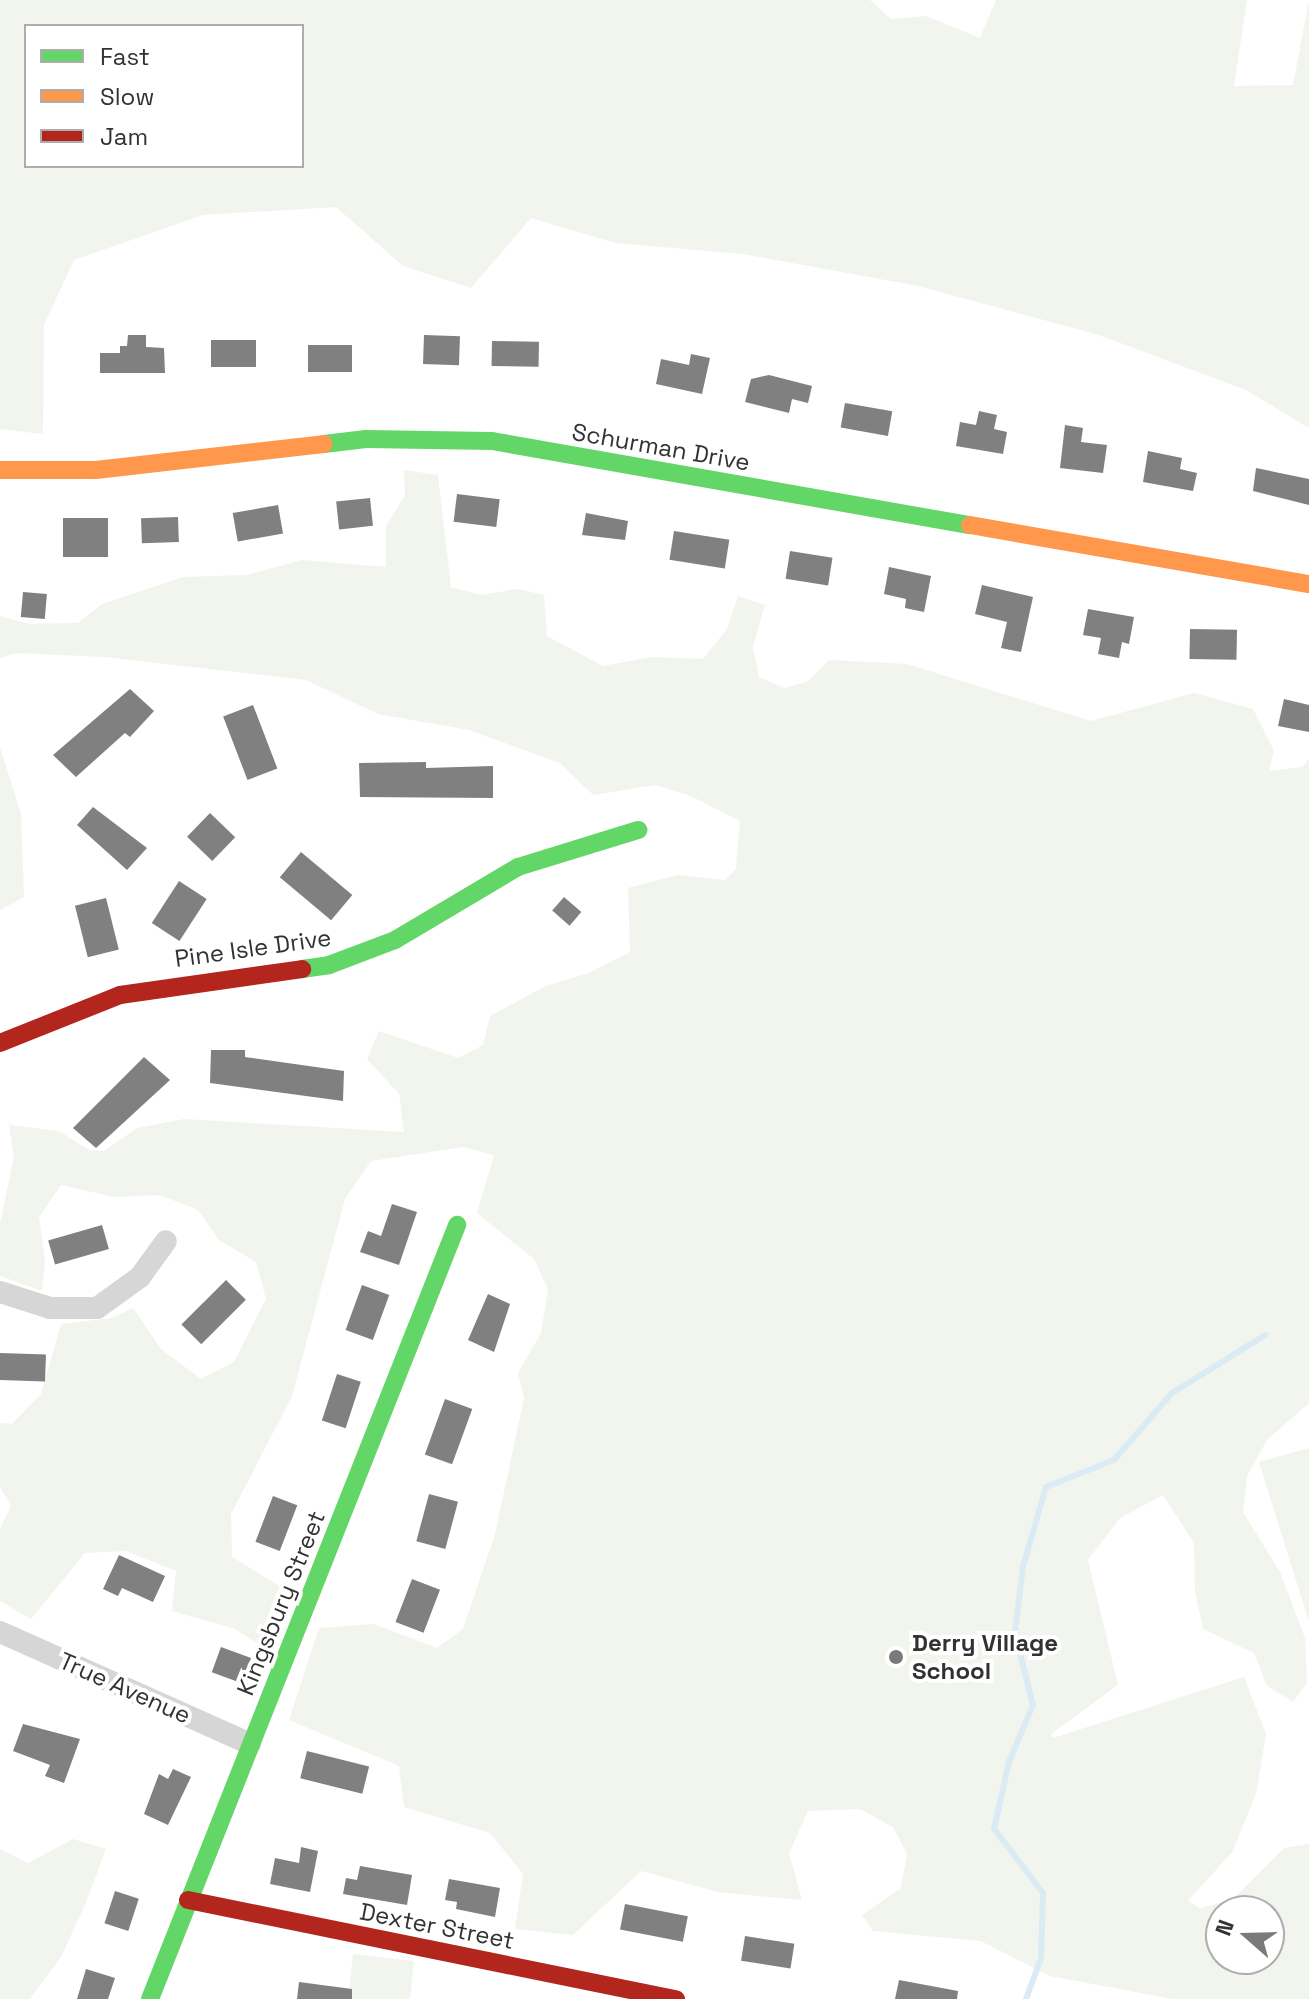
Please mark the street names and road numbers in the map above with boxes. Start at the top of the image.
street label: Schurman Drive [570,417,752,477]
street label: Pine Isle Drive [173,923,333,973]
street label: Kingsbury Street [231,1506,331,1700]
street label: True Avenue [55,1646,195,1730]
street label: Dexter Street [357,1897,517,1955]

